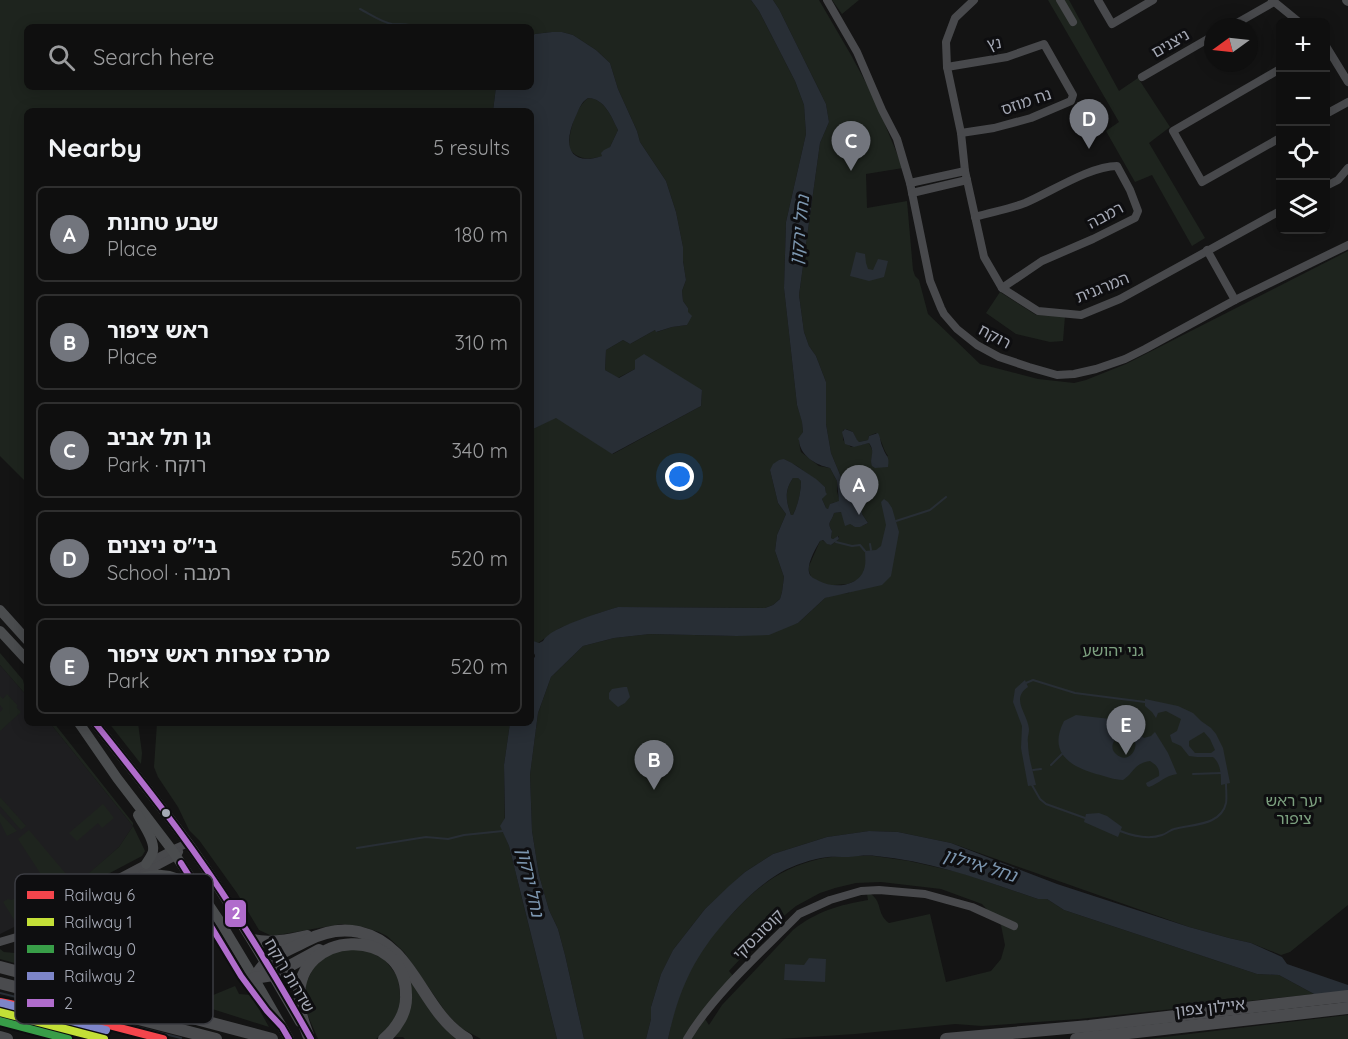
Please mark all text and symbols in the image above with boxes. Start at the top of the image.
north arrow [1204,18,1258,72]
map controls [1276,18,1330,234]
button: + [1276,18,1330,72]
search box [24,24,534,90]
street label: ניצנים [1147,24,1193,62]
street label: נץ [985,32,1003,54]
icon: search [45,41,78,74]
text: Search here [93,43,214,71]
button: − [1276,72,1330,126]
street label: נח מוזס [998,83,1054,119]
pin: D [1070,100,1108,149]
pin: C [832,122,870,171]
button: locate [1276,126,1330,180]
text: Nearby [48,131,142,164]
text: 5 results [433,135,510,160]
button: layers [1276,180,1330,234]
water label: נחל ירקון [784,193,814,266]
street label: רמבה [1084,197,1126,233]
text: שבע טחנות [107,208,219,236]
text: A [63,222,76,247]
text: 180 m [454,222,508,247]
text: Place [107,236,157,261]
street label: המרגנית [1072,267,1132,307]
text: ראש ציפור [107,316,209,344]
street label: רוקח [975,319,1015,353]
text: B [63,330,76,355]
text: 310 m [455,330,508,355]
text: Place [107,344,157,369]
text: גן תל אביב [107,423,211,451]
text: C [63,438,76,463]
text: 340 m [451,438,508,463]
text: Park · רוקח [107,452,206,477]
your location [665,462,694,491]
pin: A [840,466,878,515]
text: בי"ס ניצנים [107,531,217,559]
text: D [62,546,77,571]
text: 520 m [450,546,508,571]
text: School · רמבה [107,560,231,585]
text: מרכז צפרות ראש ציפור [107,640,330,668]
park label: גני יהושע [1082,640,1144,660]
text: E [64,654,75,679]
text: 520 m [450,654,508,679]
text: Park [107,668,149,693]
pin: E [1106,706,1146,755]
pin: B [634,740,674,790]
park label: יער ראש ציפור [1266,790,1322,828]
unlabelled marker [160,807,172,819]
water label: נחל איילון [941,843,1021,887]
water label: נחל ירקון [512,845,550,920]
legend [15,874,213,1024]
text: Railway 6 [64,885,136,905]
line badge: 2 [224,899,247,928]
text: 2 [231,903,241,923]
street label: קוסובסקי [729,905,787,963]
text: Railway 1 [64,912,133,932]
street label: שדרות רוקח [261,934,319,1016]
text: Railway 0 [64,939,136,959]
text: Railway 2 [64,966,136,986]
text: 2 [64,993,73,1013]
street label: איילון צפון [1174,993,1246,1021]

